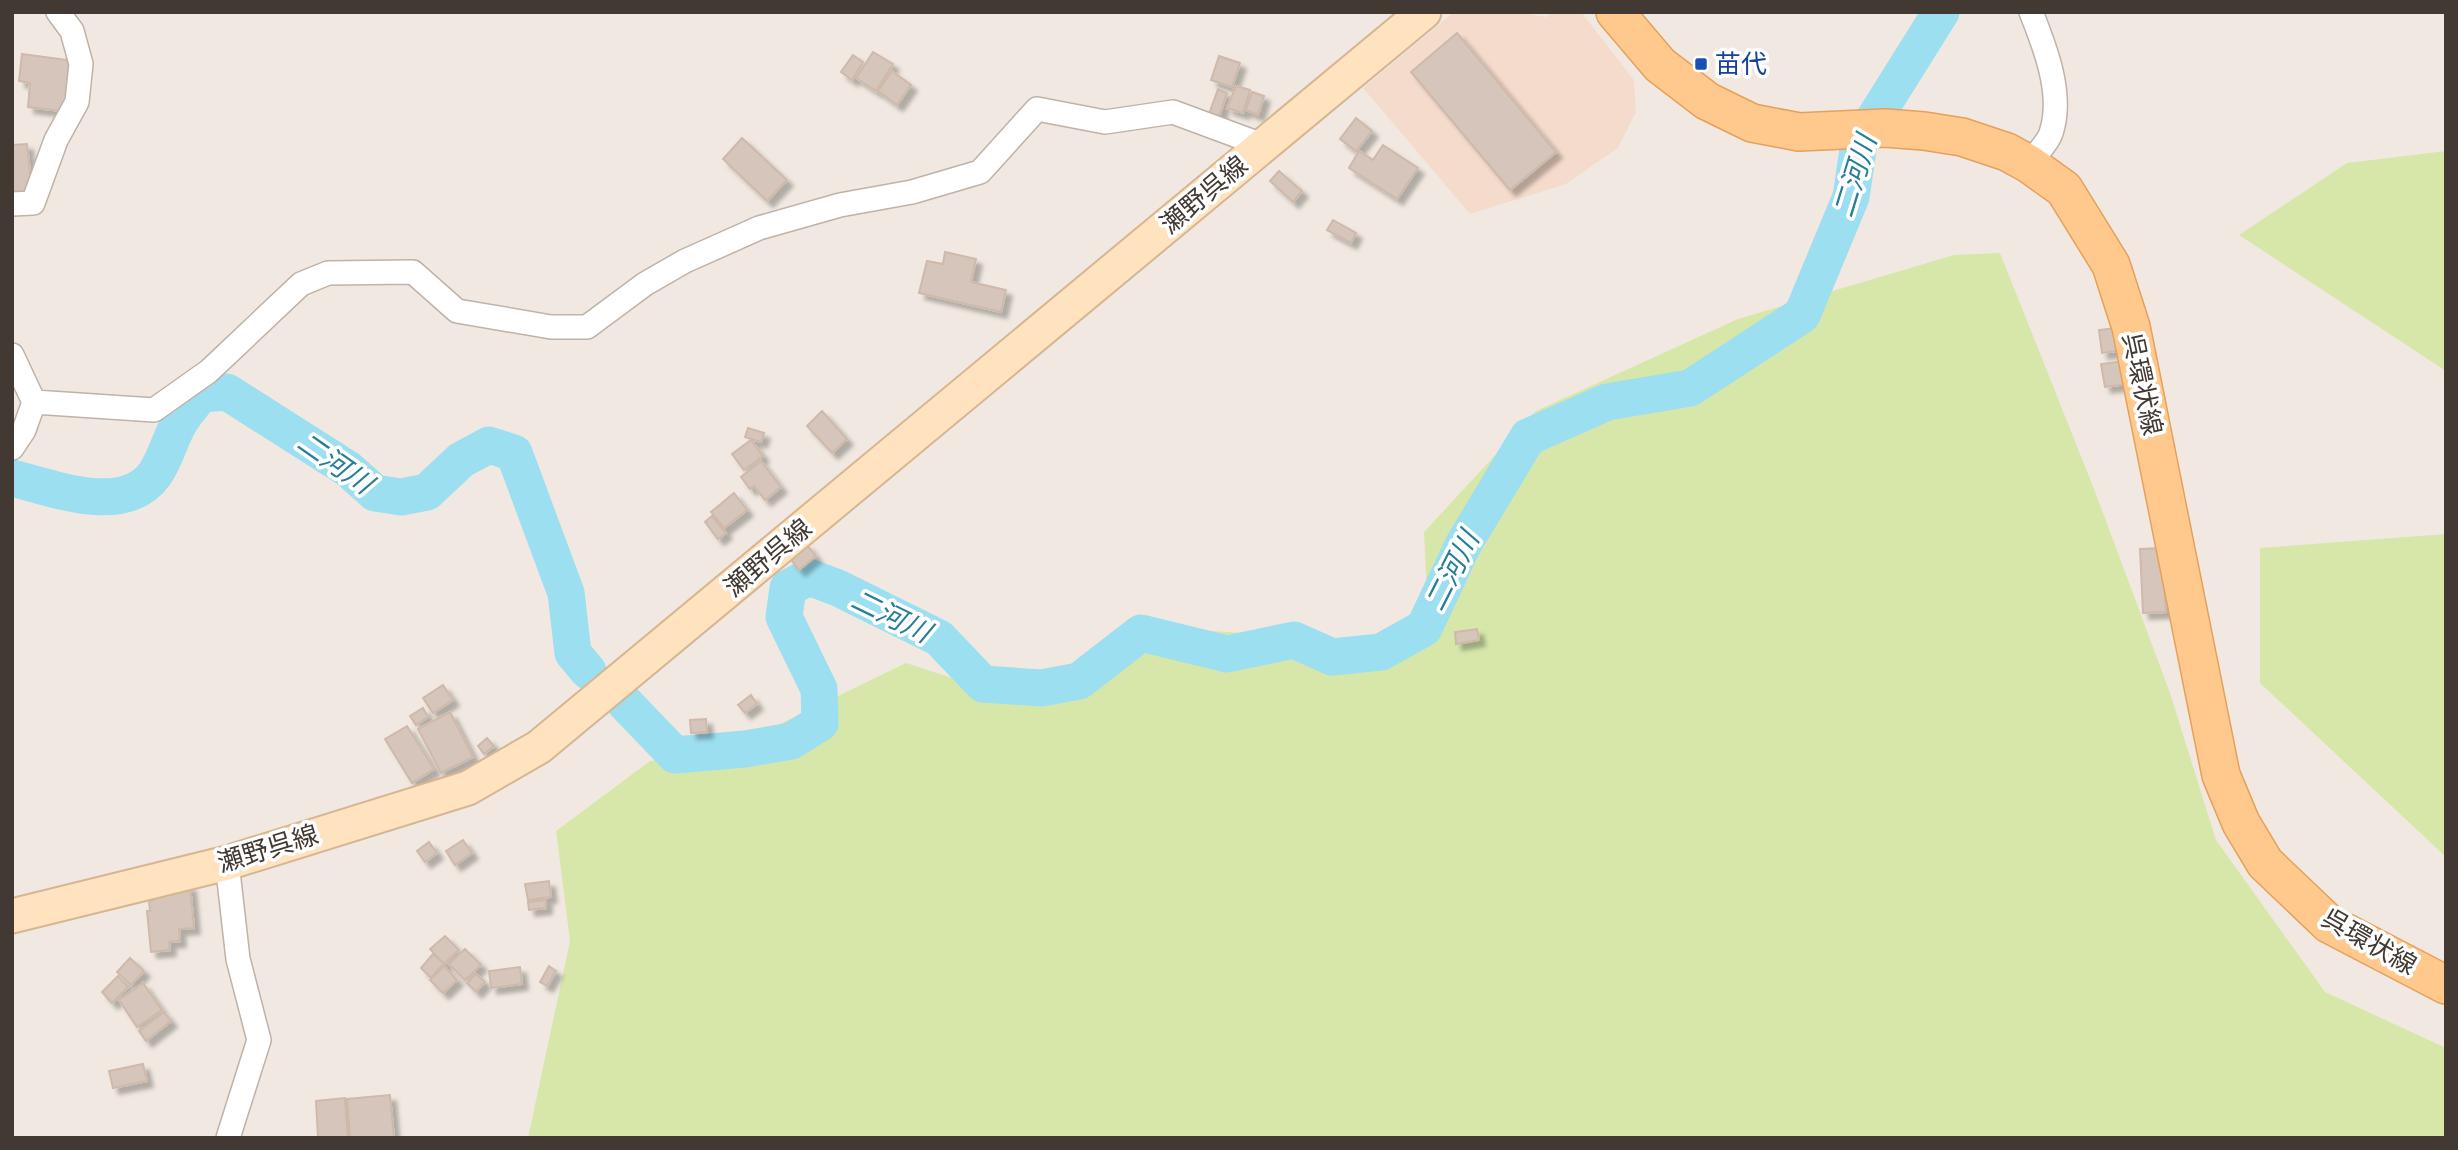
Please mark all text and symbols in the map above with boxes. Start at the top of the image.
place label: 苗代 [1715,49,1767,80]
marker: 苗代 [1693,56,1709,72]
water label: 二河川 [1827,128,1884,221]
street label: 瀬野呉線 [1154,150,1254,240]
street label: 呉環状線 [2116,330,2168,438]
water label: 二河川 [291,425,381,502]
street label: 瀬野呉線 [718,513,818,603]
water label: 二河川 [1418,523,1487,616]
water label: 二河川 [846,583,939,651]
street label: 瀬野呉線 [214,819,322,879]
street label: 呉環状線 [2316,903,2422,981]

